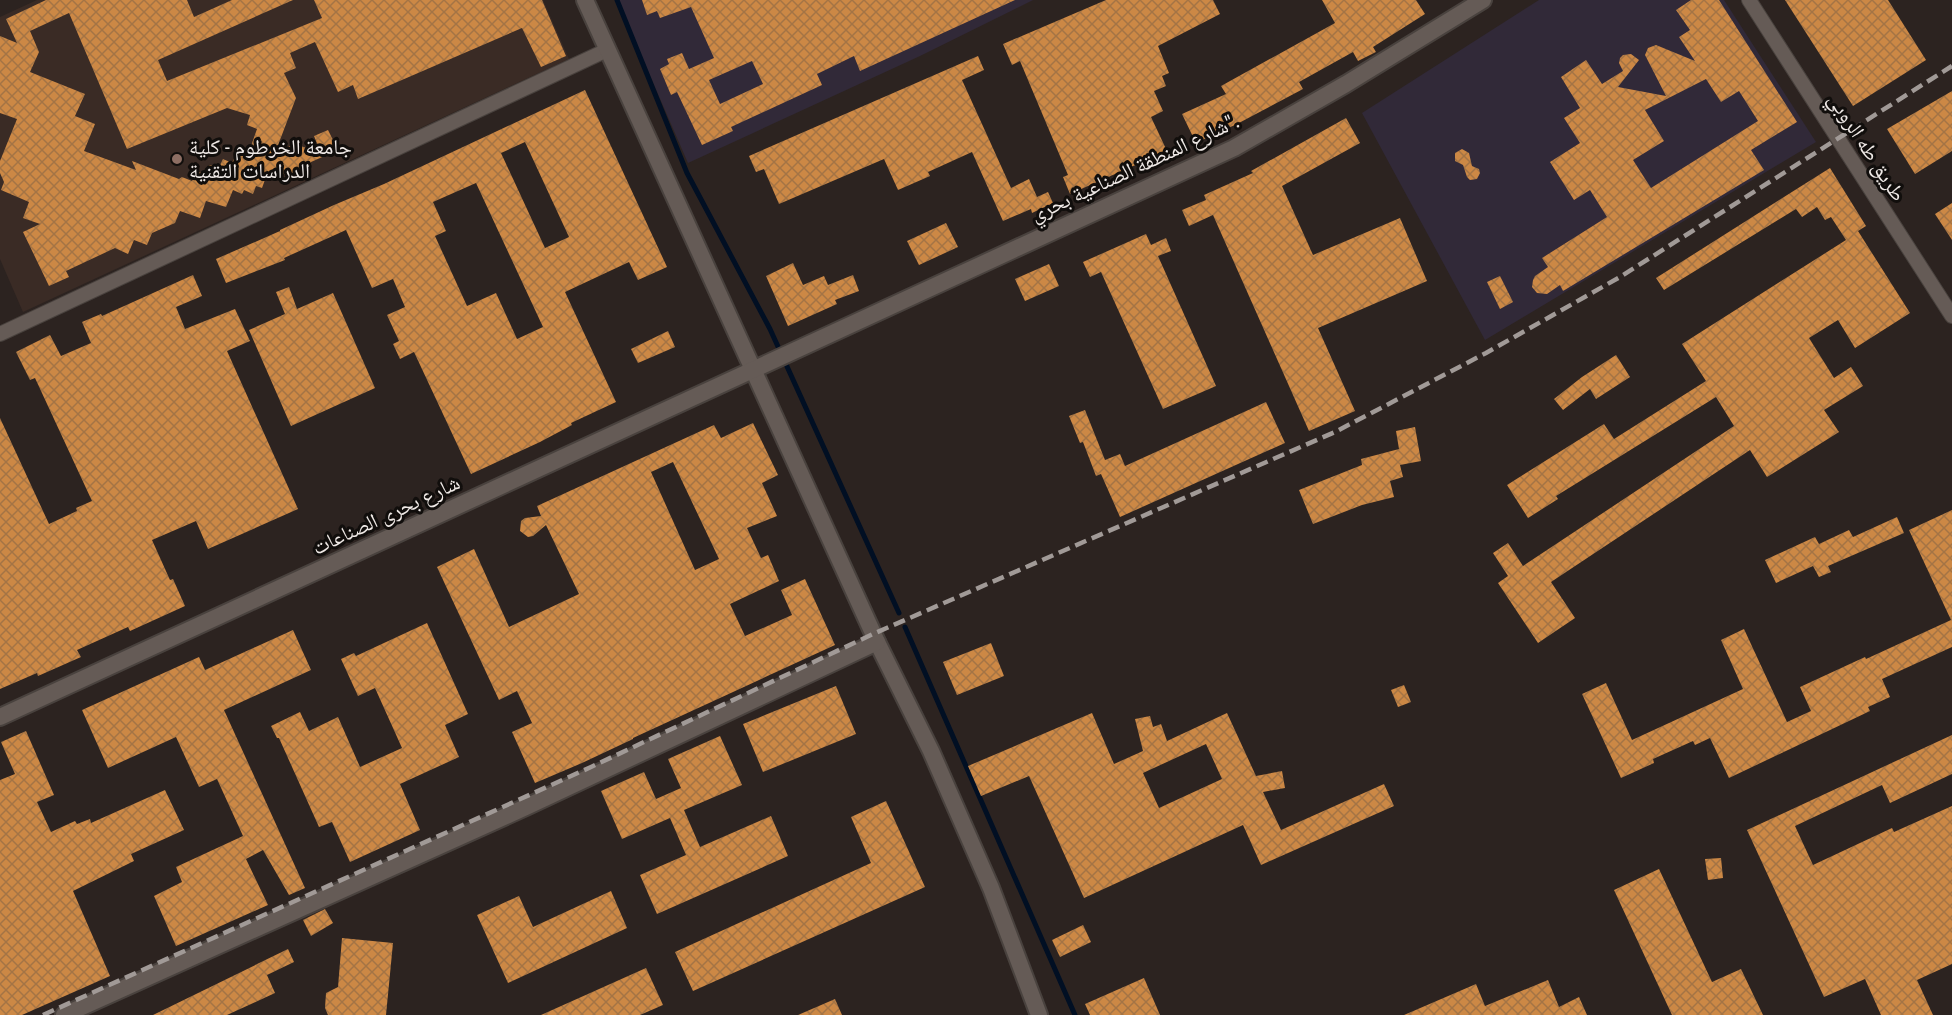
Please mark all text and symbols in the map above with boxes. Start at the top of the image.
street label: طريق طه الروبي [1820,88,1911,208]
street label: شارع المنطقة الصناعية بحري". [1026,109,1244,231]
place label: جامعة الخرطوم - كلية الدراسات التقنية [189,135,352,183]
marker: جامعة الخرطوم - كلية الدراسات التقنية [170,152,184,166]
street label: شارع بحرى الصناعات [308,470,464,561]

